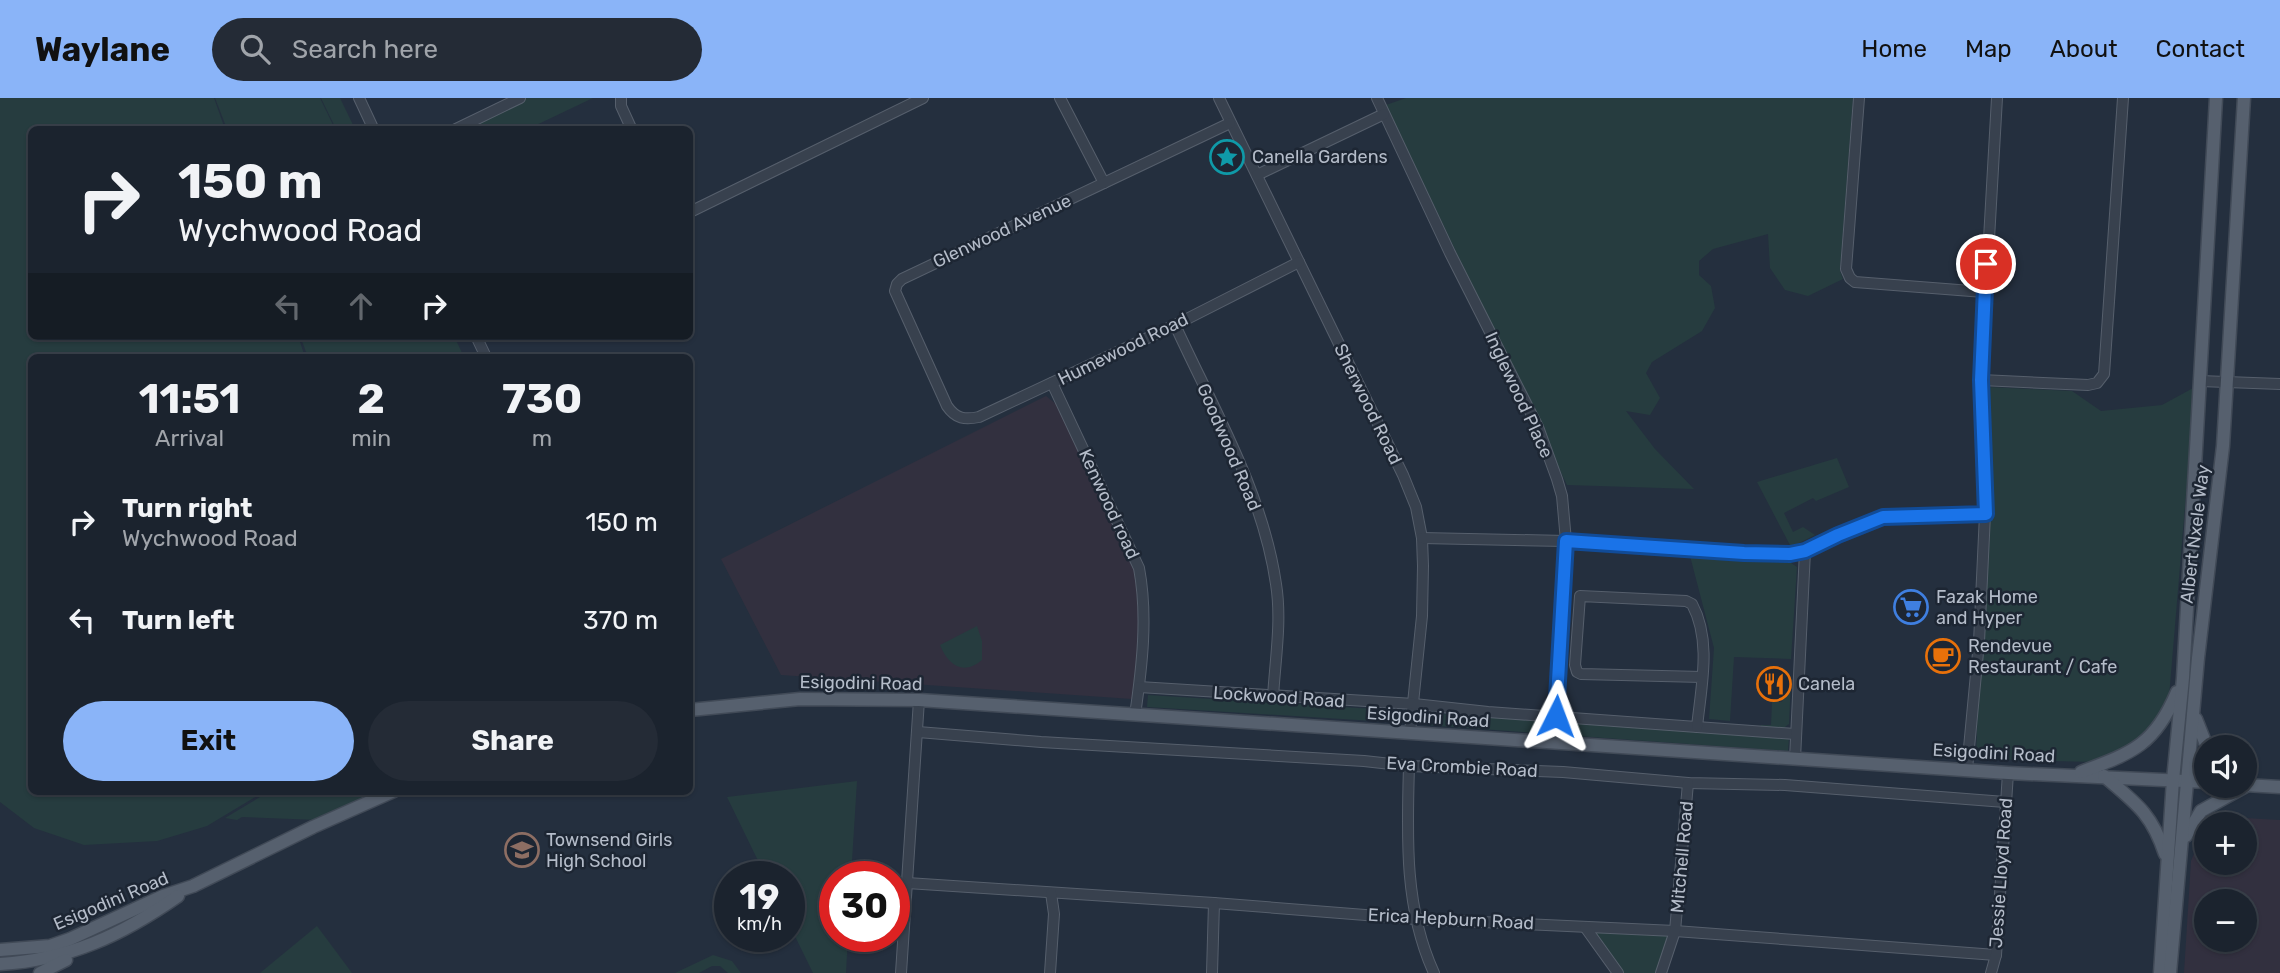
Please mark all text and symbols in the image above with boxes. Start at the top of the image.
search box [212,18,702,81]
text: Waylane [35,30,170,69]
icon: search [236,30,274,68]
text: Search here [292,34,438,65]
text: Home [1861,35,1927,63]
text: Map [1965,35,2012,63]
text: About [2050,35,2118,63]
text: Contact [2156,35,2245,63]
place icon: Canella Gardens [1208,138,1246,176]
place label: Canella Gardens [1252,146,1388,168]
text: 150 m [178,152,323,210]
icon: right [63,154,154,245]
street label: Glenwood Avenue [929,189,1075,273]
text: Wychwood Road [178,211,422,249]
pin [1956,234,2016,294]
icon: arrive [1967,245,2005,283]
icon: left [269,287,307,325]
icon: ahead [342,287,380,325]
icon: right [415,287,453,325]
street label: Humewood Road [1054,308,1192,390]
street label: Inglewood Place [1480,328,1558,462]
street label: Sherwood Road [1329,340,1407,468]
text: 11:51 [139,374,240,424]
text: 2 [358,374,385,424]
text: 730 [502,374,582,424]
street label: Goodwood Road [1192,380,1266,514]
text: Arrival [155,424,224,452]
text: min [351,424,391,452]
text: m [532,424,552,452]
street label: Kenwood road [1074,446,1144,562]
street label: Albert Nxele Way [2176,463,2214,605]
text: Turn right [122,493,252,524]
icon: right [63,503,101,541]
text: 150 m [585,507,658,538]
text: Wychwood Road [122,524,298,552]
place label: Fazak Home and Hyper [1936,586,2038,629]
supermarket icon: Fazak Home and Hyper [1892,588,1930,626]
icon: left [63,601,101,639]
text: Turn left [122,605,234,636]
text: 370 m [583,605,658,636]
place label: Rendevue Restaurant / Cafe [1968,635,2117,678]
cafe icon: Rendevue Restaurant / Cafe [1924,637,1962,675]
restaurant icon: Canela [1755,665,1793,703]
street label: Esigodini Road [799,671,923,695]
place label: Canela [1798,673,1855,695]
position arrow [1519,679,1593,753]
street label: Lockwood Road [1212,681,1346,713]
button: Exit [63,701,354,781]
button: Share [368,701,658,781]
street label: Esigodini Road [1366,702,1490,732]
map controls [2194,735,2257,952]
button: sound [2194,735,2257,798]
street label: Esigodini Road [1932,739,2056,767]
street label: Eva Crombie Road [1386,752,1538,782]
street label: Jessie Lloyd Road [1985,797,2017,949]
street label: Mitchell Road [1666,800,1698,914]
button: + [2194,812,2257,875]
place label: Townsend Girls High School [546,829,672,872]
school or university icon: Townsend Girls High School [503,831,541,869]
speed limit sign: 30 [819,861,910,952]
street label: Esigodini Road [50,867,172,935]
text: 19 [740,876,779,918]
button: − [2194,889,2257,952]
street label: Erica Hepburn Road [1367,904,1535,934]
text: km/h [737,913,782,935]

